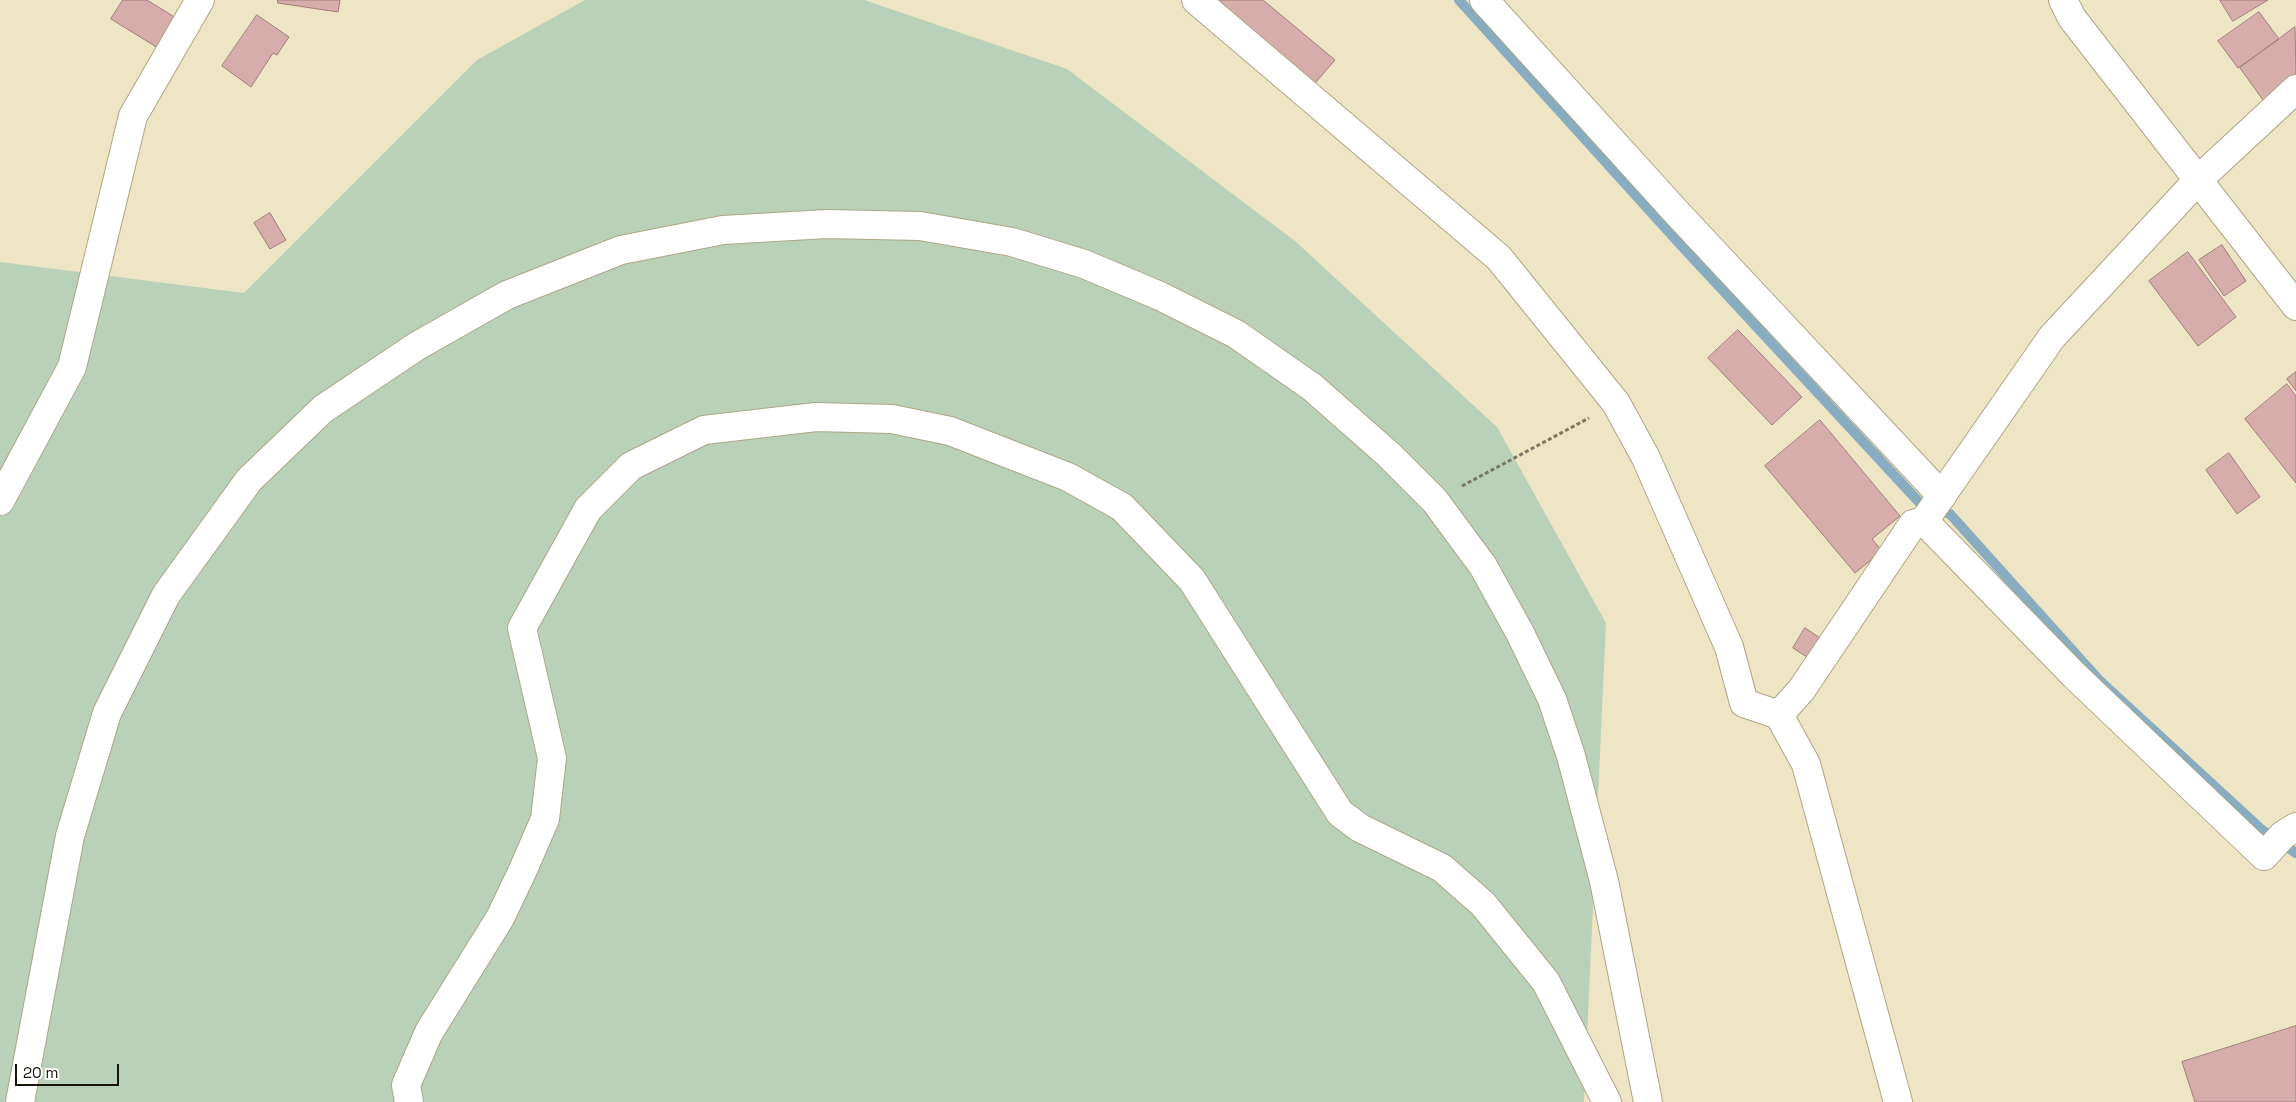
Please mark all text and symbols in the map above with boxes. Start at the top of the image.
scale bar [18,1054,121,1086]
text: 20 m [23,1063,58,1082]

